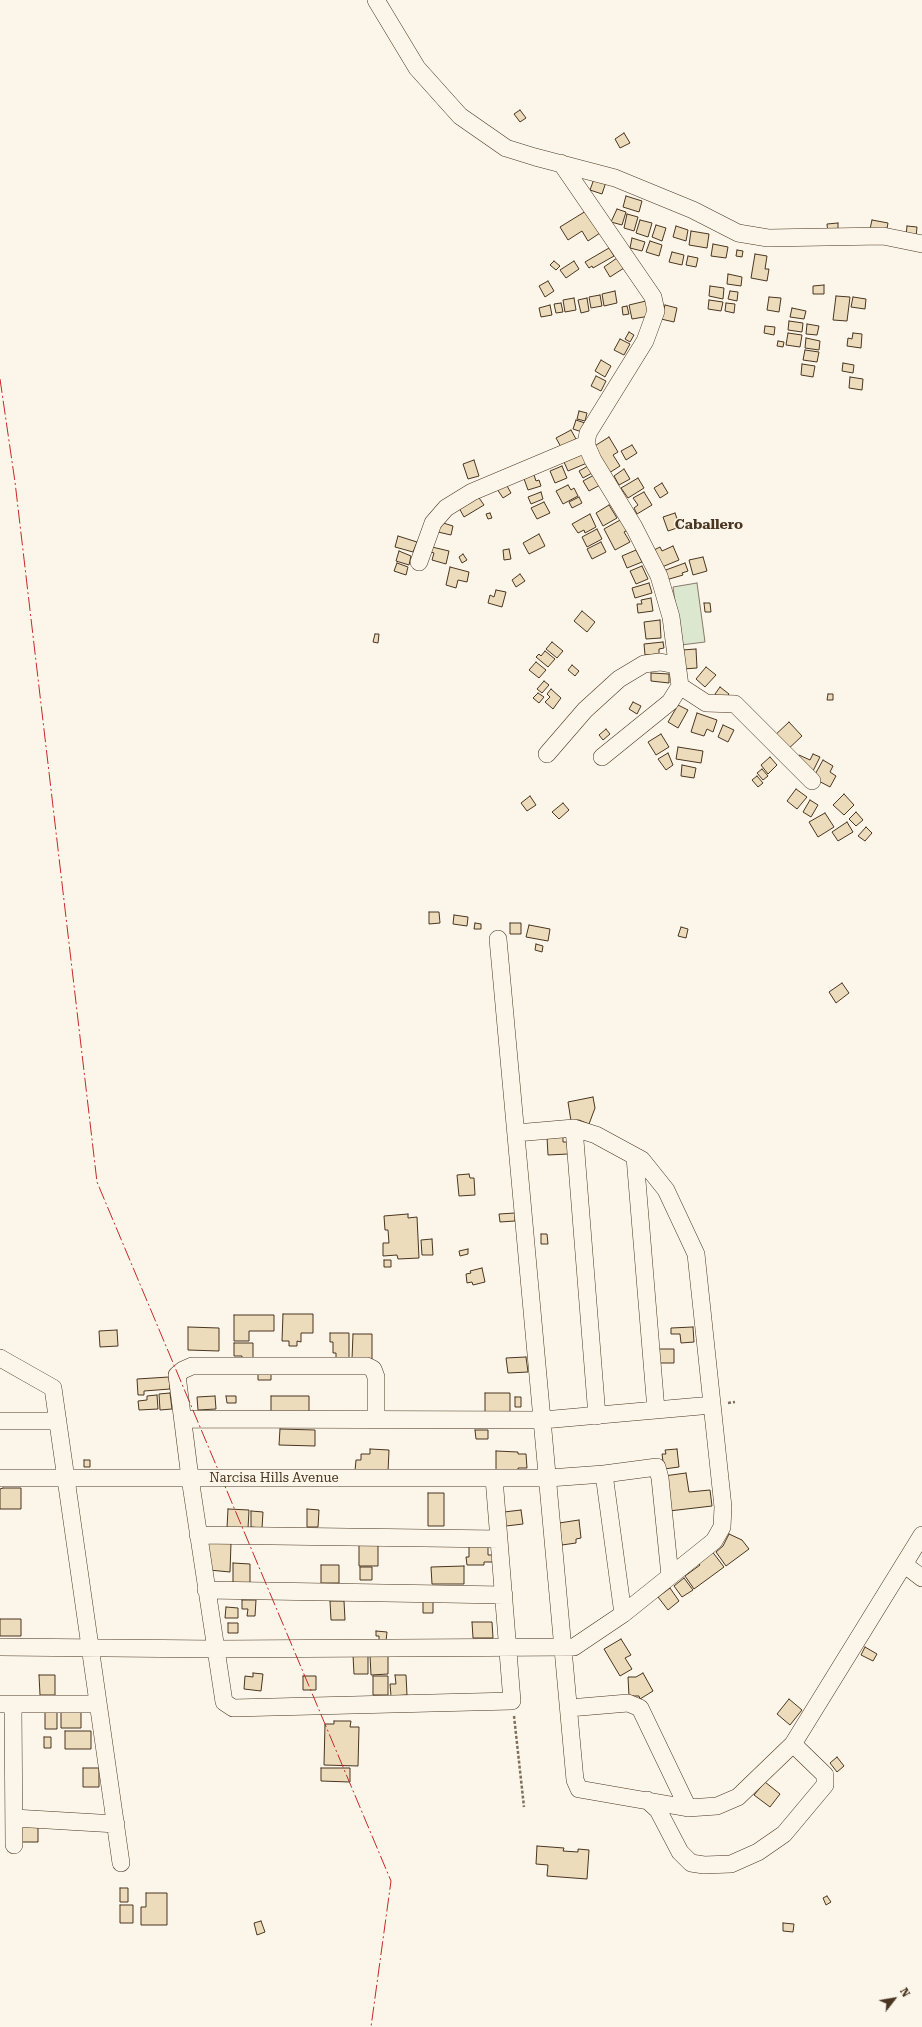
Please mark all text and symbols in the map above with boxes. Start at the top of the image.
district label: Caballero [675,517,743,533]
street label: Narcisa Hills Avenue [209,1470,339,1486]
north arrow [874,1979,914,2019]
text: N [897,1986,912,2000]

